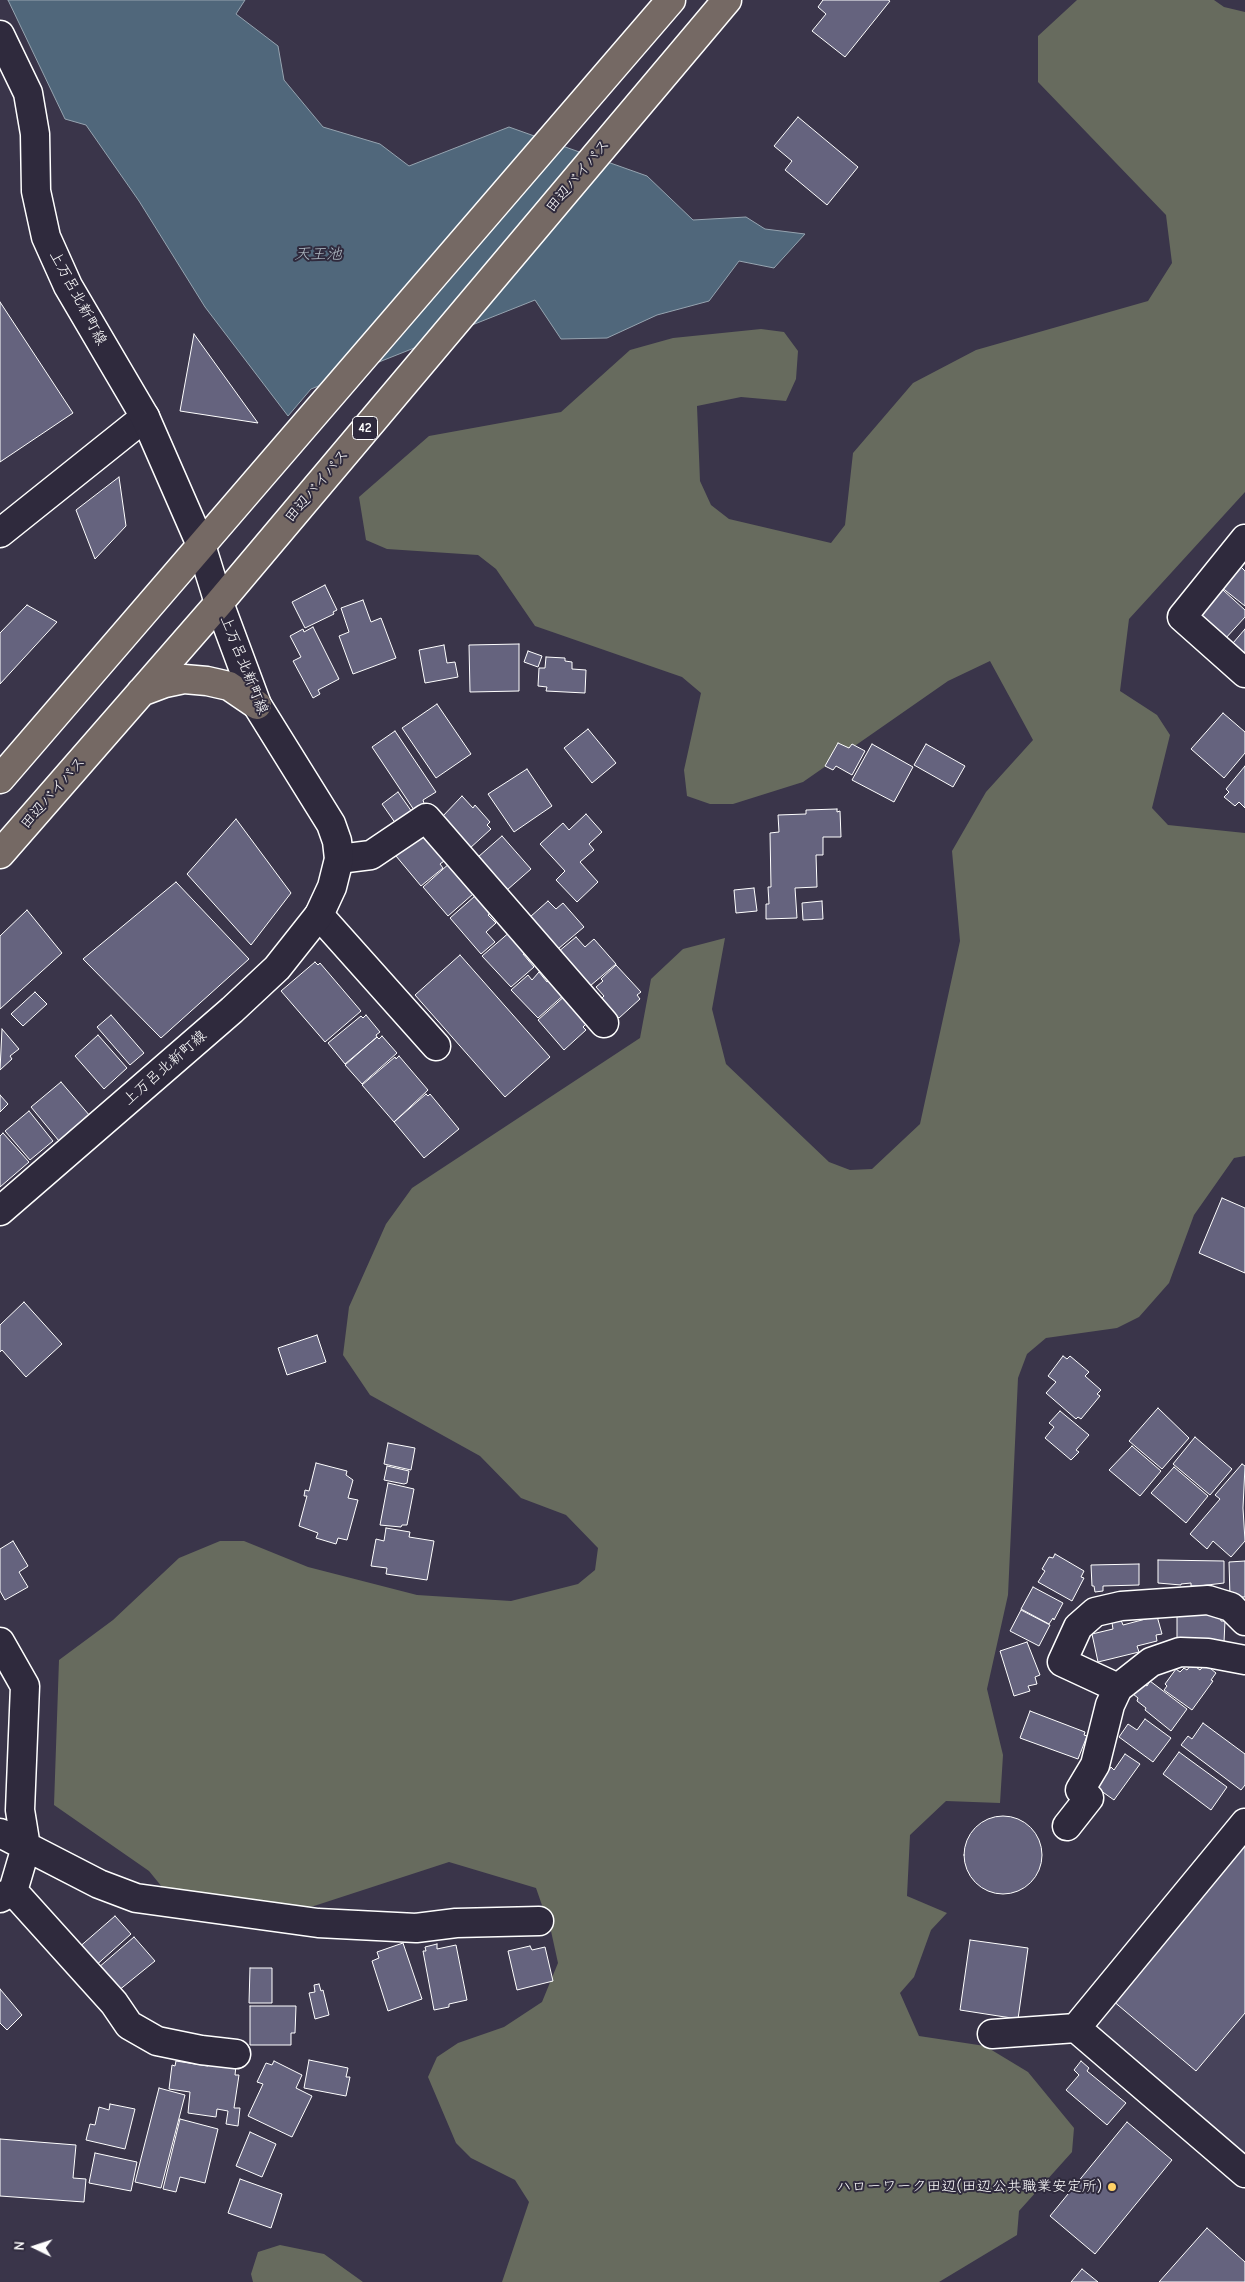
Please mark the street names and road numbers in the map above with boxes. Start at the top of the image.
street label: 田辺バイパス [542,136,614,216]
street label: 上万呂北新町線 [45,247,111,349]
road number: 42 [352,416,378,439]
street label: 田辺バイパス [281,446,353,526]
street label: 上万呂北新町線 [216,613,272,717]
street label: 田辺バイパス [17,753,89,833]
street label: 上万呂北新町線 [119,1027,211,1109]

